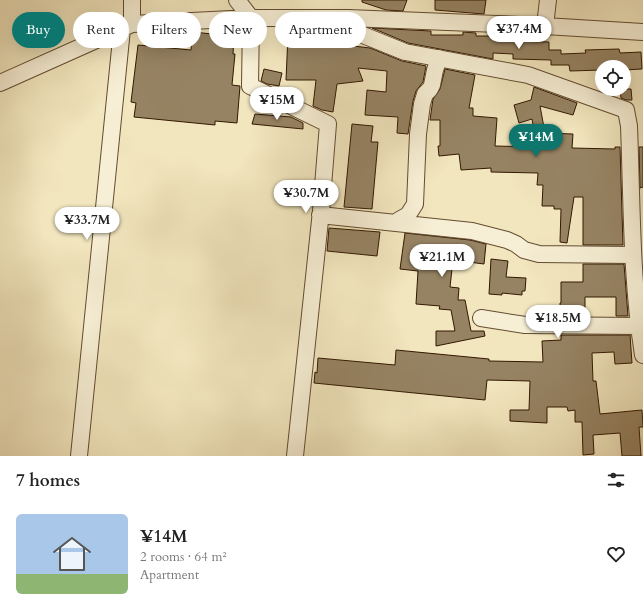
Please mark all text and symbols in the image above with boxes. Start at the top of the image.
chip: Buy [12,12,65,48]
chip: Rent [73,12,129,48]
chip: Filters [137,12,201,48]
chip: New [209,12,267,48]
chip: Apartment [275,12,366,48]
pin: ¥37.4M [486,16,552,50]
text: ¥37.4M [496,20,542,38]
map controls [595,60,631,96]
button: locate [595,60,631,96]
pin: ¥15M [253,87,301,121]
text: ¥15M [259,91,295,109]
pin: ¥14M [512,124,560,158]
text: ¥14M [518,128,554,146]
pin: ¥30.7M [273,180,339,214]
text: ¥30.7M [283,184,329,202]
pin: ¥33.7M [54,207,120,241]
text: ¥33.7M [64,211,110,229]
pin: ¥21.1M [409,244,475,278]
text: ¥21.1M [419,248,465,266]
pin: ¥18.5M [525,305,591,339]
text: ¥18.5M [535,309,581,327]
text: 7 homes [16,469,80,492]
icon: filters [605,469,627,491]
text: ¥14M [140,525,187,548]
icon: home [48,530,96,578]
icon: heart [605,543,627,565]
text: 2 rooms · 64 m² [140,548,227,566]
text: Apartment [140,566,199,584]

